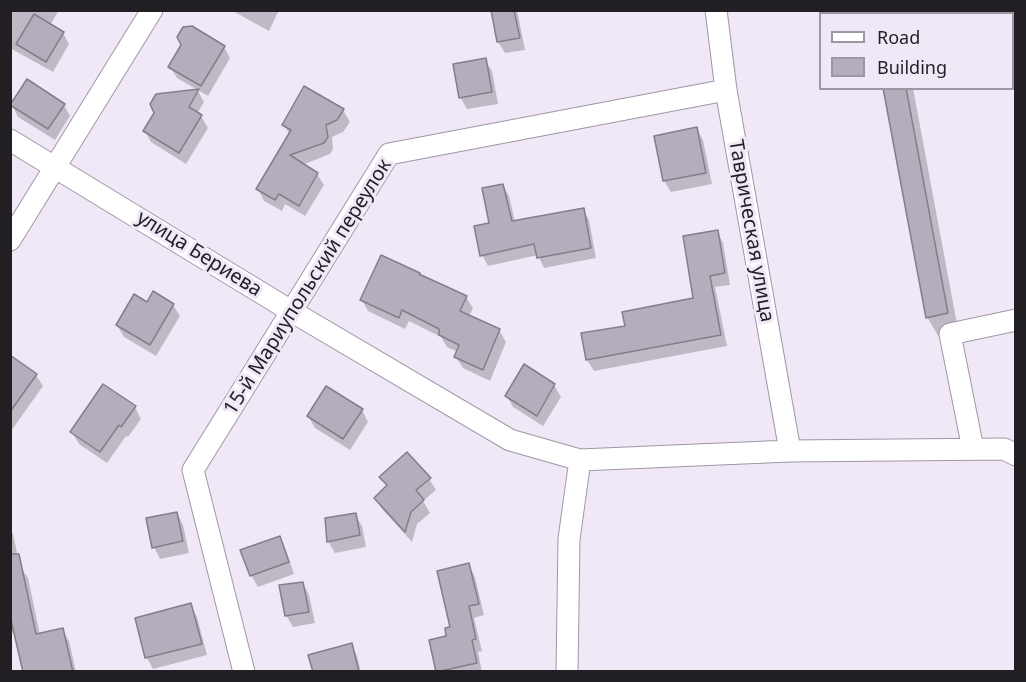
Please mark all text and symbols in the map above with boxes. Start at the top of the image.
legend [819,12,1014,90]
text: Road [877,25,920,49]
text: Building [877,55,947,79]
street label: Таврическая улица [723,138,779,324]
street label: 15-й Мариупольский переулок [219,155,397,419]
street label: улица Бериева [132,206,266,302]

